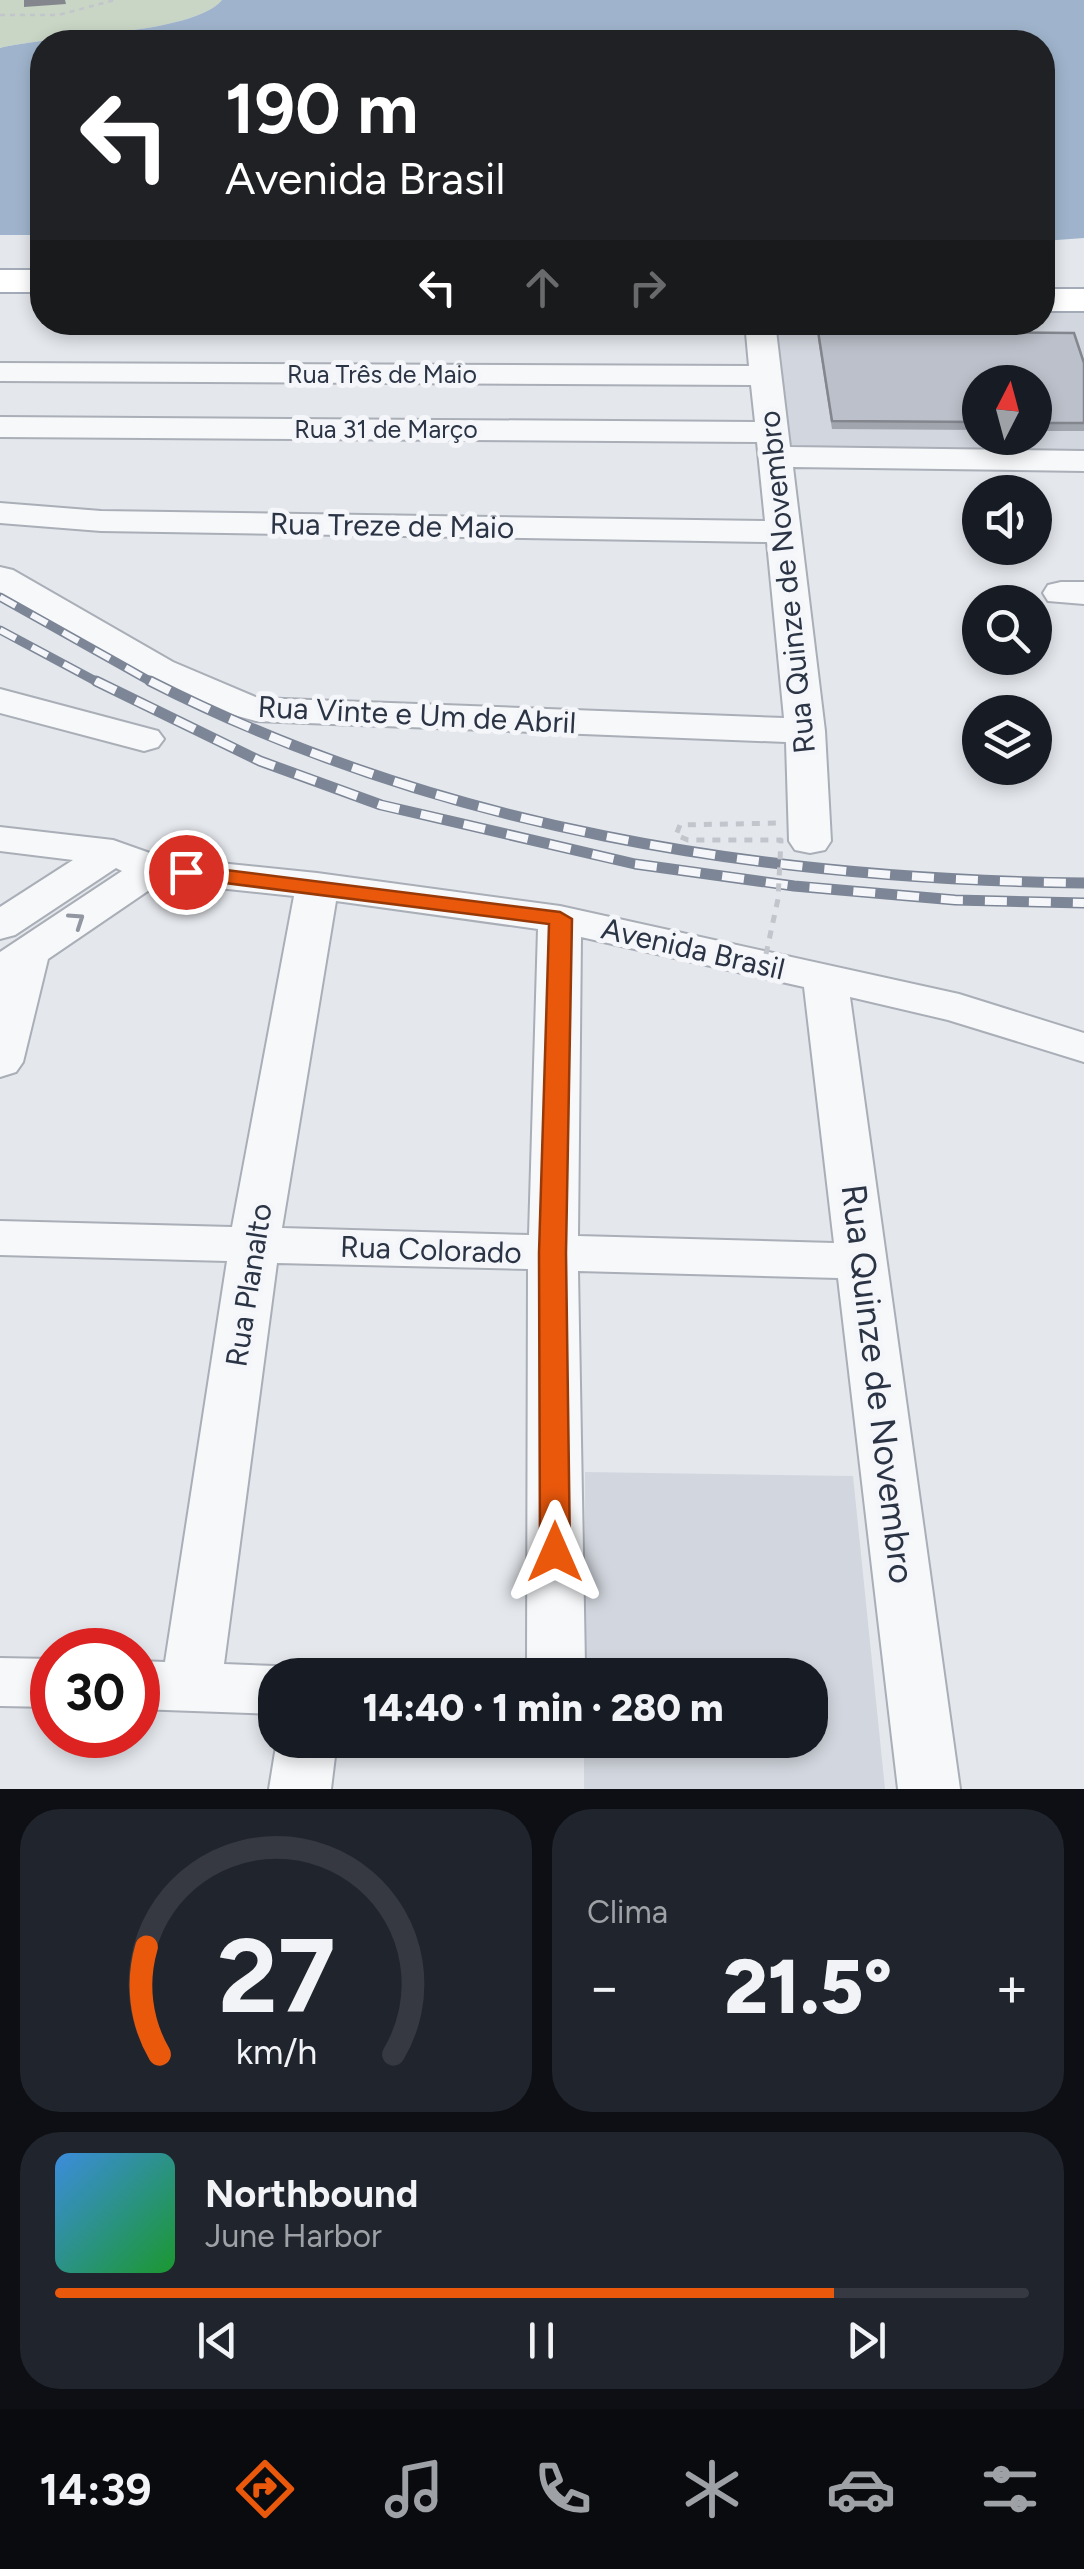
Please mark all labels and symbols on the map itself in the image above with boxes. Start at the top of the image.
street label: Rua Três de Maio [287,359,477,389]
north arrow [962,365,1052,455]
street label: Rua Quinze de Novembro [750,409,823,755]
street label: Rua 31 de Março [294,414,478,444]
street label: Rua Treze de Maio [269,505,515,546]
street label: Rua Vinte e Um de Abril [257,688,577,741]
pin [144,830,229,915]
street label: Avenida Brasil [598,909,788,988]
one-way arrow [65,914,84,932]
street label: Rua Quinze de Novembro [833,1182,923,1586]
street label: Rua Planalto [217,1201,280,1369]
street label: Rua Colorado [340,1228,522,1271]
position arrow [503,1500,607,1604]
speed limit sign: 30 [30,1628,160,1758]

